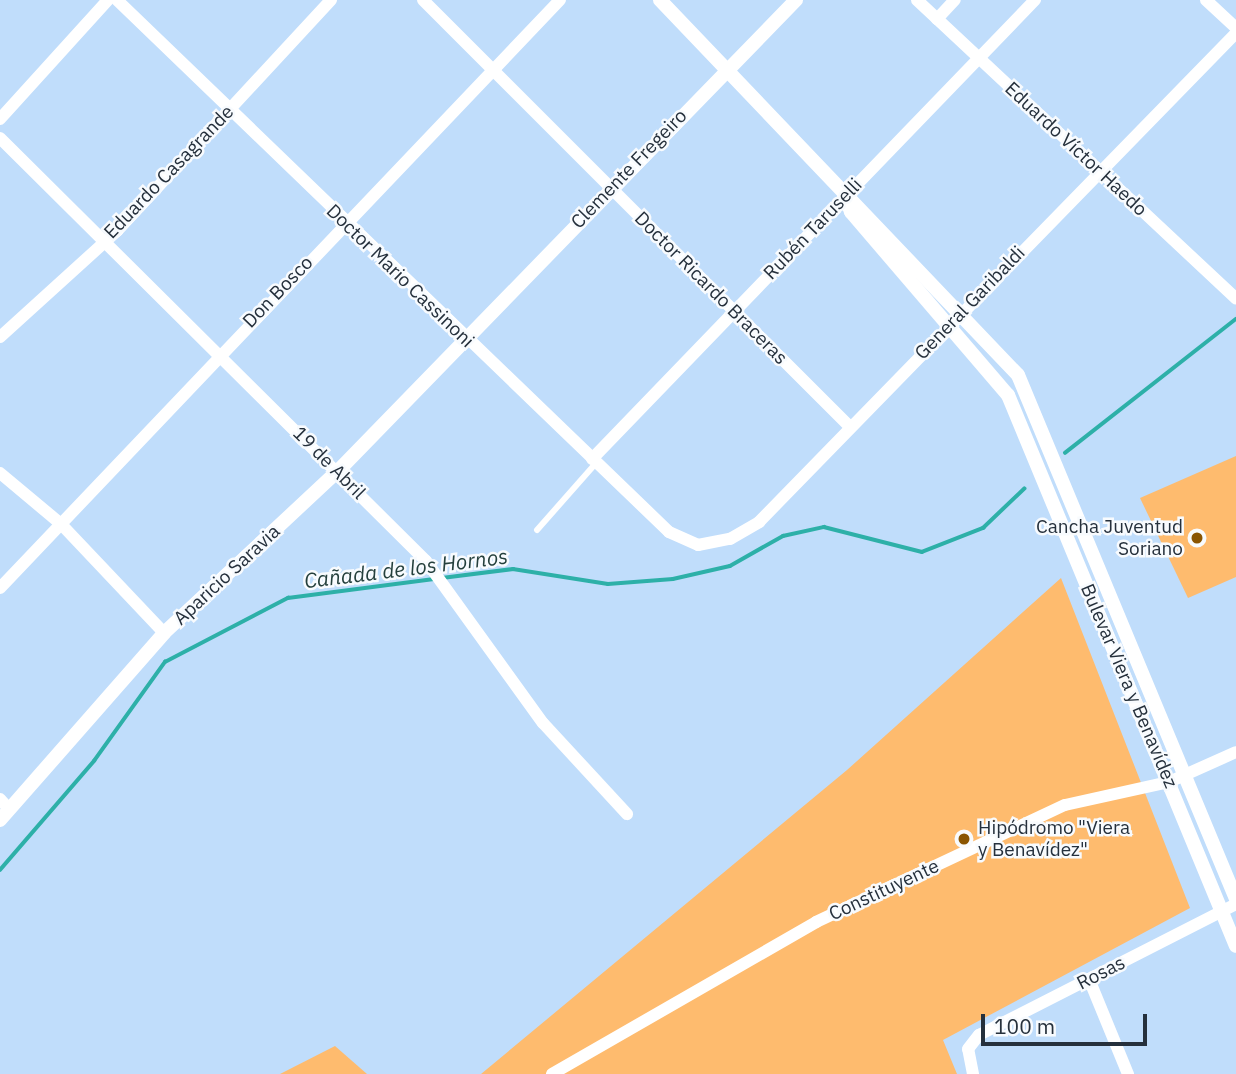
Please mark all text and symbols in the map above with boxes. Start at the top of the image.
street label: Eduardo Víctor Haedo [1000,77,1152,221]
street label: Eduardo Casagrande [99,101,239,243]
street label: Clemente Fregeiro [566,105,692,233]
street label: Rubén Taruselli [759,174,867,284]
street label: Doctor Mario Cassinoni [322,200,478,352]
street label: Doctor Ricardo Braceras [630,207,792,369]
street label: General Garibaldi [910,242,1030,364]
street label: Don Bosco [238,251,318,333]
street label: 19 de Abril [288,422,370,504]
place label: Cancha Juventud Soriano [1036,516,1183,560]
street label: Aparicio Saravia [169,520,285,630]
marker: Cancha Juventud Soriano [1189,530,1205,546]
water label: Cañada de los Hornos [303,543,509,593]
street label: Bulevar Viera y Benavídez [1076,580,1182,792]
place label: Hipódromo "Viera y Benavídez" [978,817,1130,861]
marker: Hipódromo "Viera y Benavídez" [956,831,972,847]
street label: Constituyente [825,855,943,925]
street label: Rosas [1073,951,1129,995]
scale bar [984,1000,1150,1044]
text: 100 m [994,1012,1055,1040]

